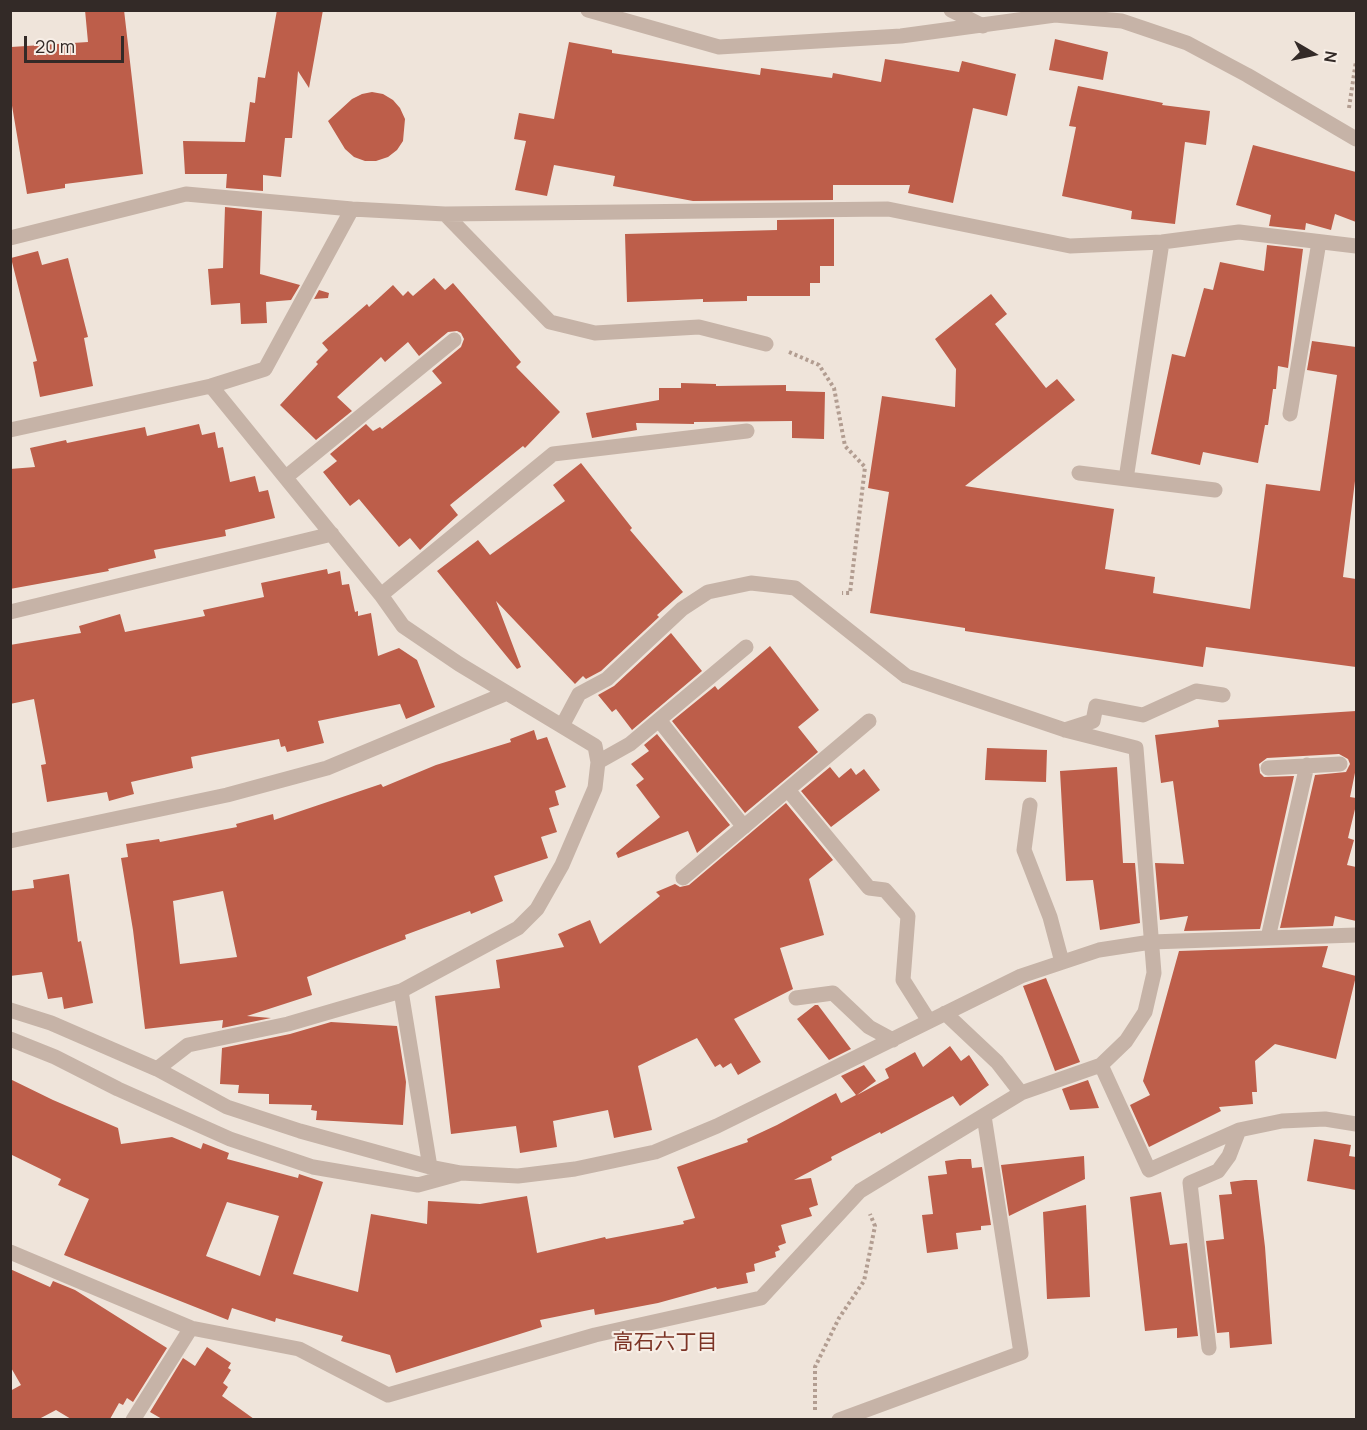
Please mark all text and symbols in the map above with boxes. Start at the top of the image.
scale bar [27,24,128,62]
north arrow [1283,24,1343,84]
text: 20 m [35,34,75,58]
text: N [1319,49,1343,64]
district label: 高石六丁目 [613,1330,717,1356]

